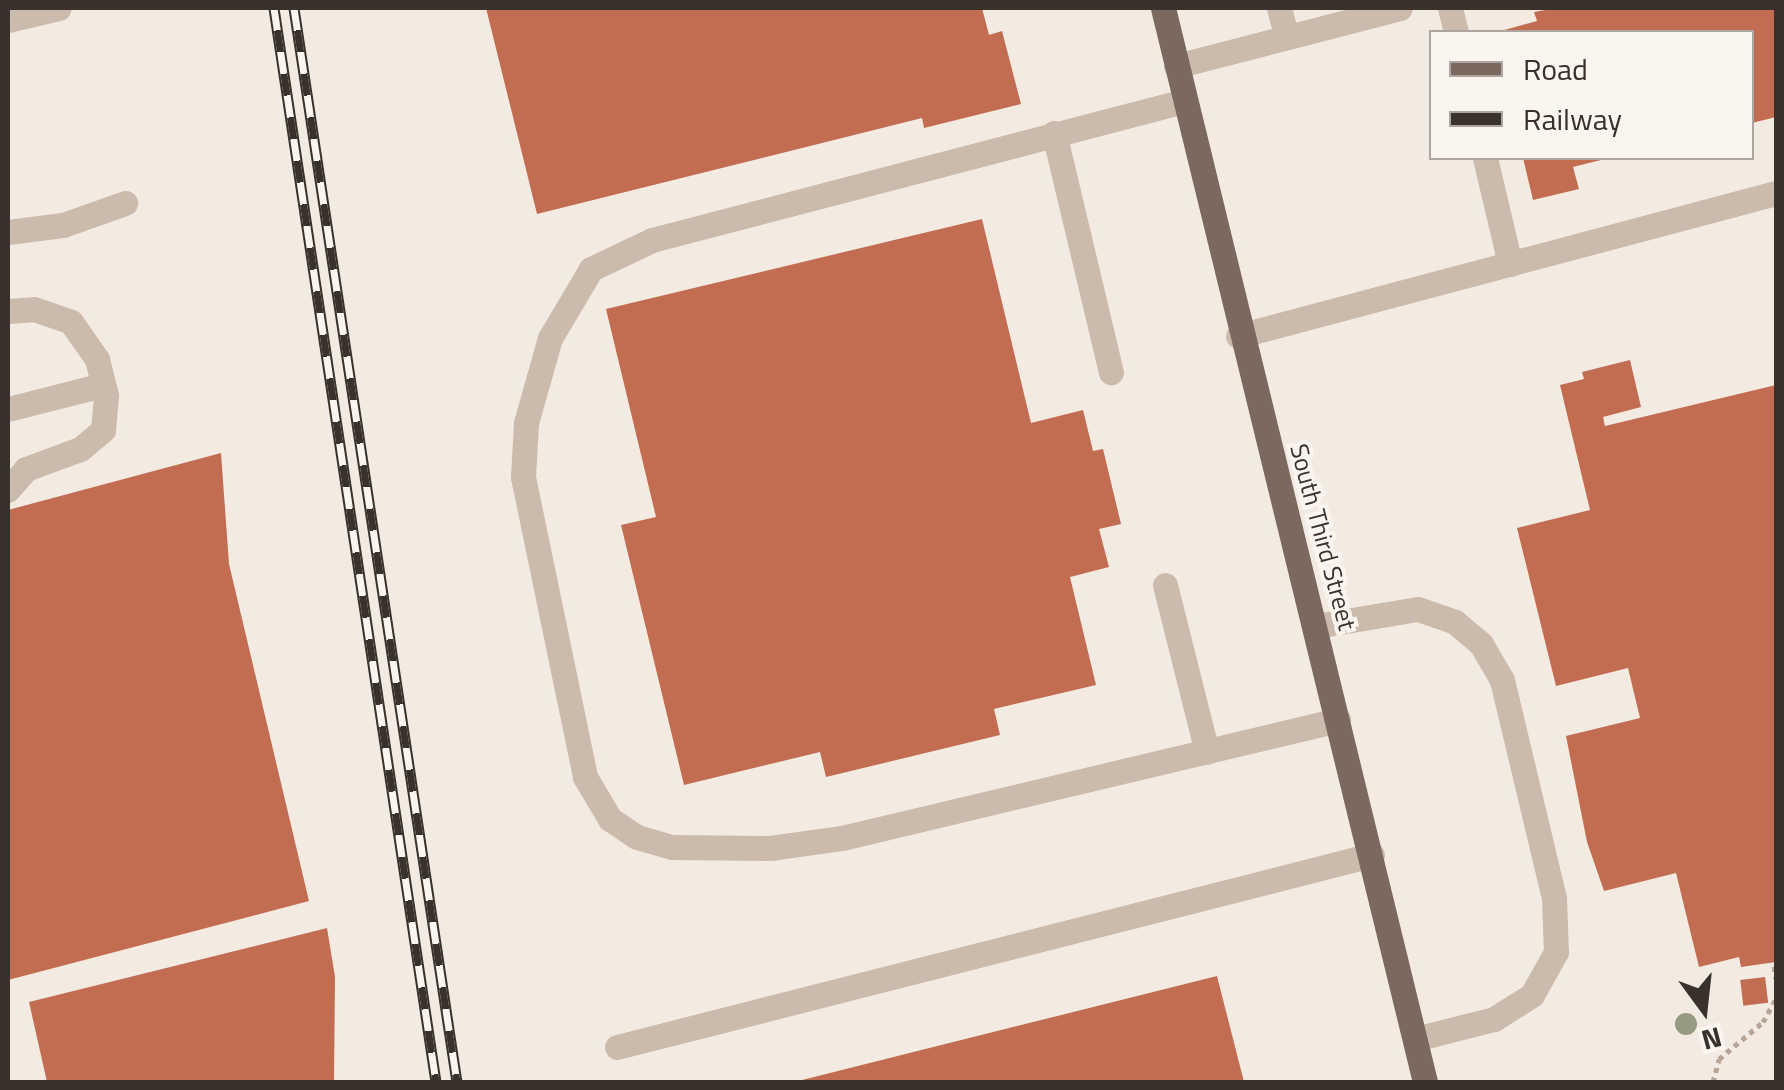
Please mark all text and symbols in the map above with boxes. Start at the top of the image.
legend [1429,30,1754,160]
text: Road [1523,46,1588,92]
text: Railway [1523,96,1622,142]
street label: South Third Street [1284,441,1362,633]
north arrow [1654,960,1754,1060]
text: N [1697,1016,1727,1063]

